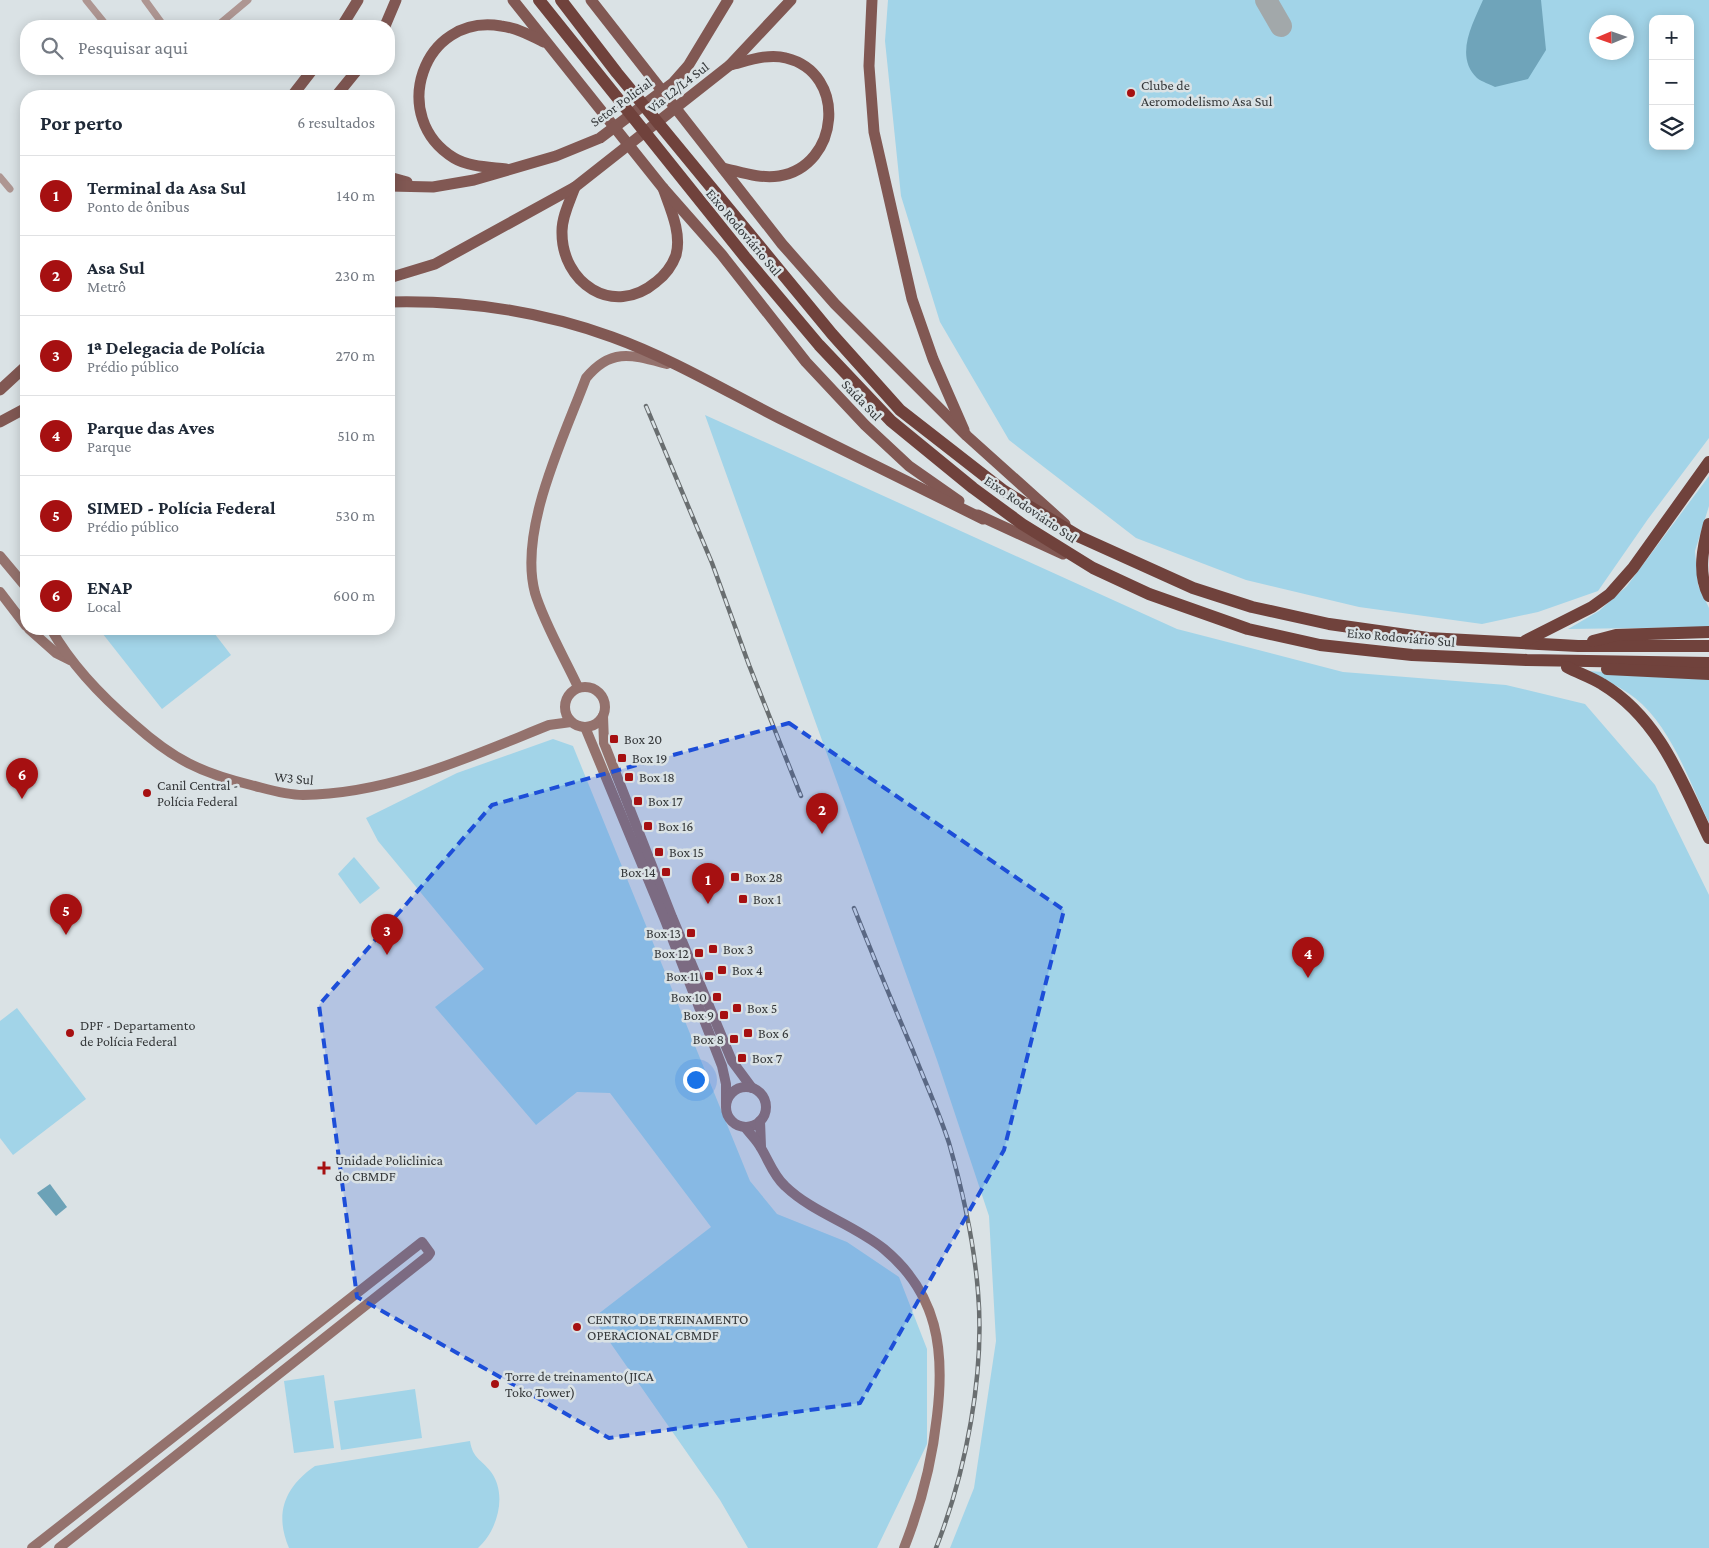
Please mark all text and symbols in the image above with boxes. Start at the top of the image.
north arrow [1589,15,1634,60]
map controls [1649,15,1694,150]
button: + [1649,15,1694,60]
search box [20,20,395,75]
icon: search [38,34,66,62]
text: Pesquisar aqui [78,37,188,58]
street label: Via L2/L4 Sul [644,58,712,116]
button: − [1649,60,1694,105]
street label: Setor Policial [587,74,655,130]
place label: Clube de Aeromodelismo Asa Sul [1141,77,1273,109]
marker: Clube de Aeromodelismo Asa Sul [1125,87,1137,99]
button: layers [1649,105,1694,150]
text: Por perto [40,111,123,135]
text: 6 resultados [297,114,375,131]
text: Terminal da Asa Sul [87,177,246,198]
street label: Eixo Rodoviário Sul [703,185,785,279]
text: 1 [53,187,59,204]
text: 140 m [337,187,375,204]
text: Ponto de ônibus [87,198,190,215]
text: Asa Sul [87,257,145,278]
text: 2 [52,267,60,284]
text: 230 m [335,267,375,284]
text: Metrô [87,278,126,295]
text: 1ª Delegacia de Polícia [87,337,265,358]
text: 3 [52,347,60,364]
text: 270 m [336,347,375,364]
text: Prédio público [87,358,179,375]
street label: Saída Sul [839,376,886,424]
text: Parque das Aves [87,417,214,438]
text: 4 [52,427,60,444]
text: 510 m [337,427,375,444]
text: Parque [87,438,131,455]
street label: Eixo Rodoviário Sul [982,472,1081,546]
text: SIMED - Polícia Federal [87,497,275,518]
text: 5 [52,507,60,524]
text: 530 m [335,507,375,524]
text: Prédio público [87,518,179,535]
text: ENAP [87,577,133,598]
text: 6 [52,587,60,604]
text: 600 m [333,587,375,604]
text: Local [87,598,121,615]
street label: Eixo Rodoviário Sul [1346,624,1456,650]
place label: Box 20 [624,731,662,747]
marker: Box 20 [608,733,620,745]
place label: Box 19 [632,750,667,766]
marker: Box 19 [616,752,628,764]
pin: 6 [6,758,38,799]
street label: W3 Sul [274,768,315,788]
place label: Box 18 [639,769,675,785]
marker: Box 18 [623,771,635,783]
place label: Canil Central - Polícia Federal [157,777,238,809]
marker: Canil Central - Polícia Federal [141,787,153,799]
place label: Box 17 [648,793,683,809]
pin: 2 [806,793,838,834]
marker: Box 17 [632,795,644,807]
place label: Box 16 [658,818,693,834]
marker: Box 16 [642,820,654,832]
place label: Box 15 [669,844,704,860]
marker: Box 15 [653,846,665,858]
pin: 1 [692,863,724,904]
place label: Box 14 [621,864,656,880]
marker: Box 14 [660,866,672,878]
place label: Box 28 [745,869,783,885]
marker: Box 28 [729,871,741,883]
place label: Box 1 [753,891,782,907]
marker: Box 1 [737,893,749,905]
pin: 5 [50,894,82,935]
pin: 3 [371,914,403,955]
place label: Box 13 [646,925,681,941]
marker: Box 13 [685,927,697,939]
pin: 4 [1292,937,1324,978]
place label: Box 3 [723,941,753,957]
marker: Box 3 [707,943,719,955]
place label: Box 12 [654,945,689,961]
marker: Box 12 [693,947,705,959]
place label: Box 4 [732,962,763,978]
marker: Box 4 [716,964,728,976]
place label: Box 11 [666,968,699,984]
marker: Box 11 [703,970,715,982]
place label: Box 10 [671,989,707,1005]
marker: Box 10 [711,991,723,1003]
place label: Box 5 [747,1000,777,1016]
marker: Box 5 [731,1002,743,1014]
place label: Box 9 [683,1007,714,1023]
marker: Box 9 [718,1009,730,1021]
place label: DPF - Departamento de Polícia Federal [80,1017,195,1049]
place label: Box 6 [758,1025,789,1041]
marker: DPF - Departamento de Polícia Federal [64,1027,76,1039]
marker: Box 6 [742,1027,754,1039]
place label: Box 8 [693,1031,724,1047]
marker: Box 8 [728,1033,740,1045]
place label: Box 7 [752,1050,783,1066]
marker: Box 7 [736,1052,748,1064]
your location [683,1067,709,1093]
place label: Unidade Policlinica do CBMDF [335,1152,443,1184]
marker: Unidade Policlinica do CBMDF [317,1161,331,1175]
place label: CENTRO DE TREINAMENTO OPERACIONAL CBMDF [587,1311,748,1343]
marker: CENTRO DE TREINAMENTO OPERACIONAL CBMDF [571,1321,583,1333]
place label: Torre de treinamento(JICA Toko Tower) [505,1368,654,1401]
marker: Torre de treinamento(JICA Toko Tower) [489,1378,501,1390]

